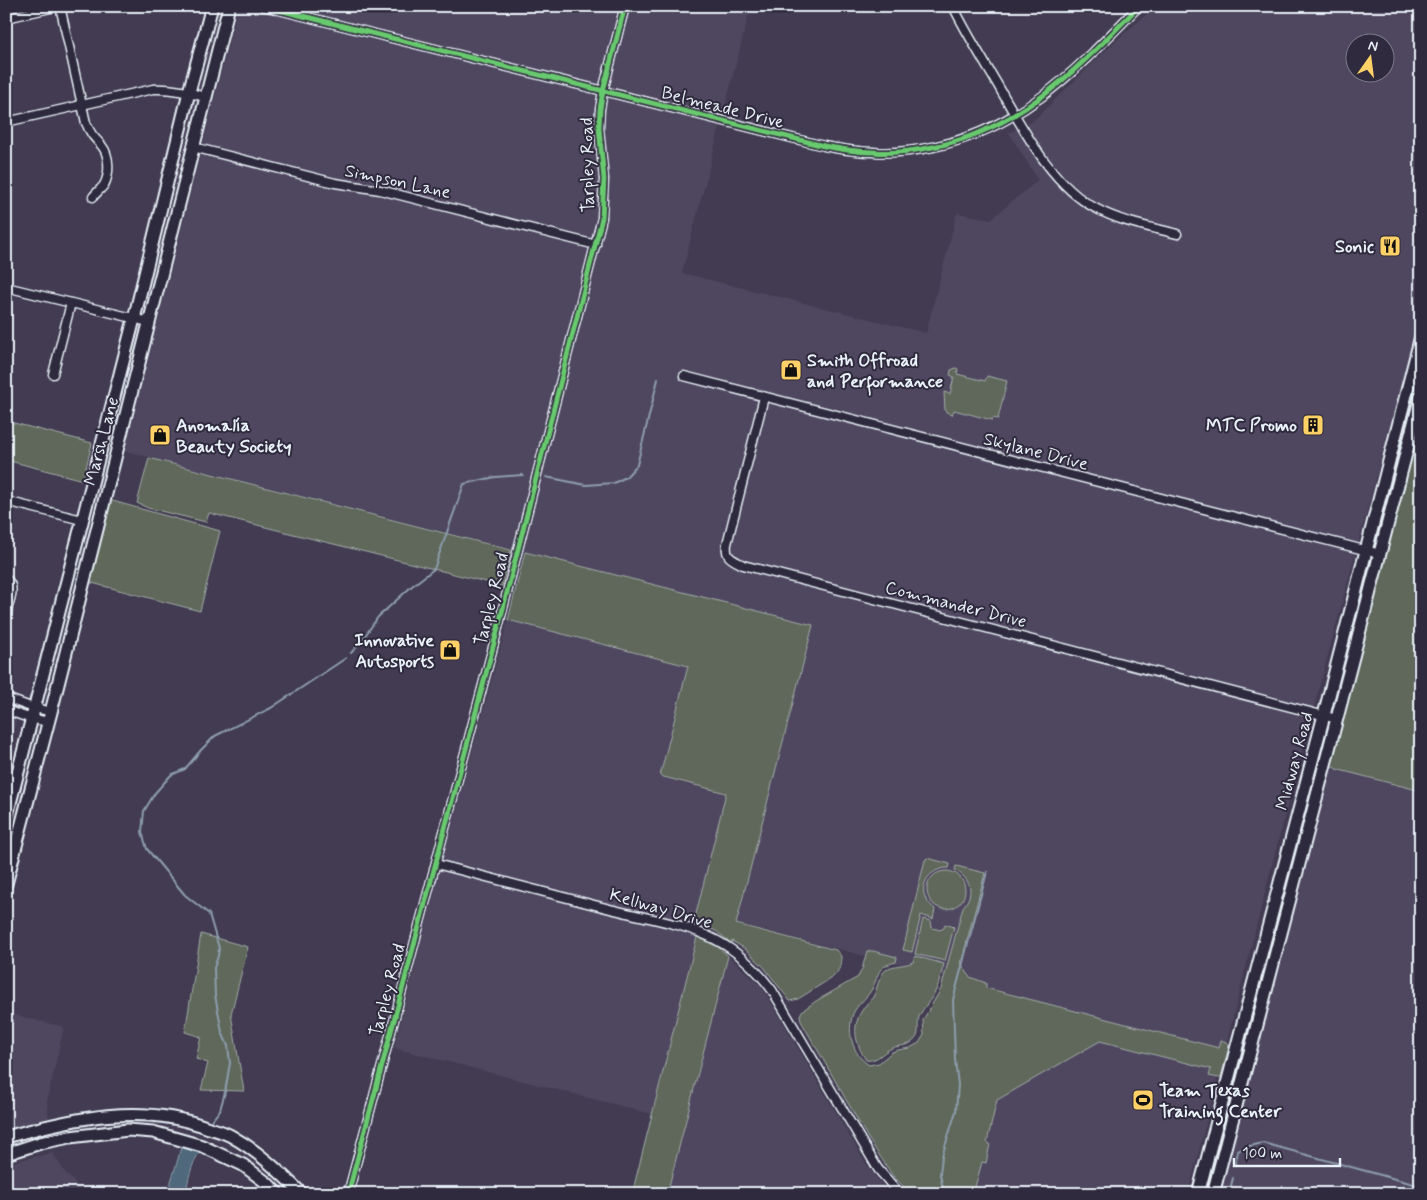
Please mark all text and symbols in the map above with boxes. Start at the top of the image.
north arrow [1344,32,1394,82]
text: N [1366,36,1380,56]
street label: Belmeade Drive [659,81,787,135]
street label: Tarpley Road [575,117,601,213]
street label: Simpson Lane [343,159,453,205]
restaurant icon: Sonic [1378,234,1402,258]
place label: Sonic [1335,235,1374,259]
place label: Smith Offroad and Performance [807,349,943,396]
shop icon: Smith Offroad and Performance [779,358,803,382]
street label: Marsh Lane [79,394,125,488]
building icon: MTC Promo [1301,413,1325,437]
place label: Anomalía Beauty Society [176,414,292,459]
place label: MTC Promo [1206,414,1297,438]
shop icon: Anomalía Beauty Society [148,423,172,447]
street label: Skylane Drive [981,427,1091,477]
street label: Tarpley Road [469,550,515,648]
street label: Commander Drive [883,576,1029,634]
place label: Innovative Autosports [354,629,434,674]
shop icon: Innovative Autosports [438,638,462,662]
street label: Midway Road [1270,709,1320,813]
street label: Kellway Drive [606,883,715,935]
street label: Tarpley Road [364,941,412,1039]
place label: Team Texas Training Center [1159,1079,1282,1126]
sports icon: Team Texas Training Center [1131,1088,1155,1112]
scale bar [1234,1135,1341,1167]
text: 100 m [1242,1144,1282,1164]

